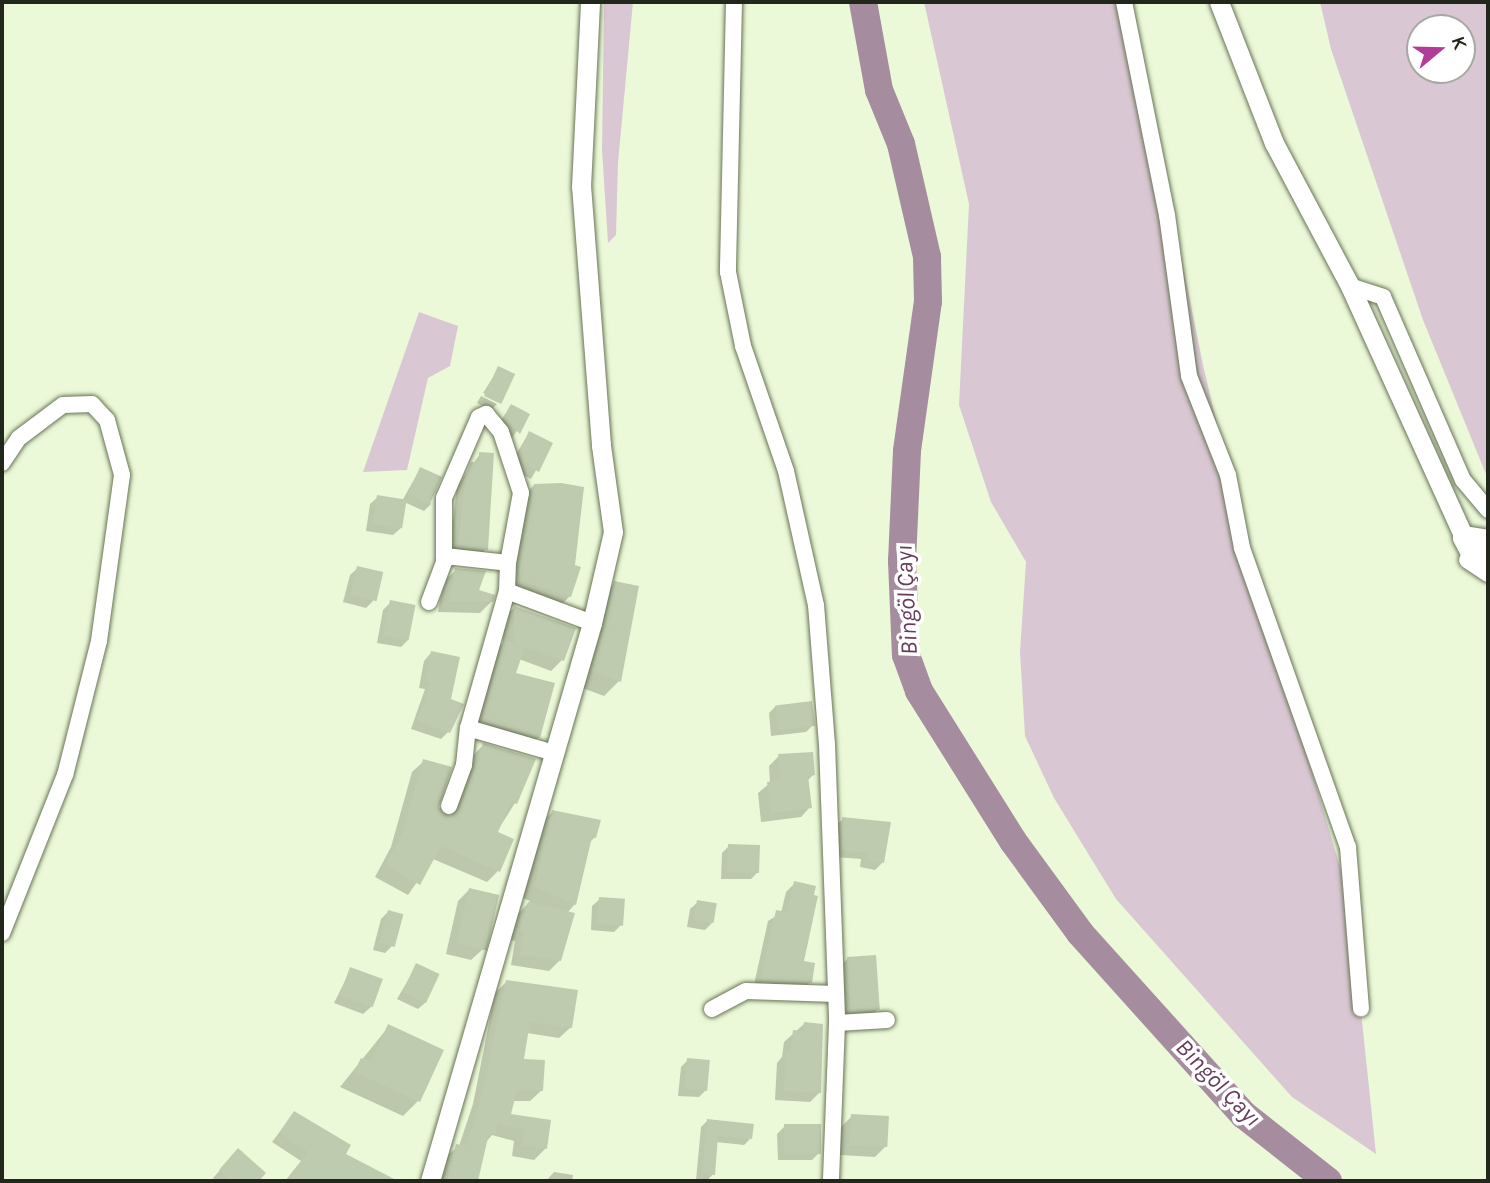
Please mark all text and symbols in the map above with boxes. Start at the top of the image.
north arrow [1406,14,1476,84]
text: K [1447,33,1471,52]
water label: Bingöl Çayı [890,544,924,656]
water label: Bingöl Çayı [1169,1033,1267,1133]

